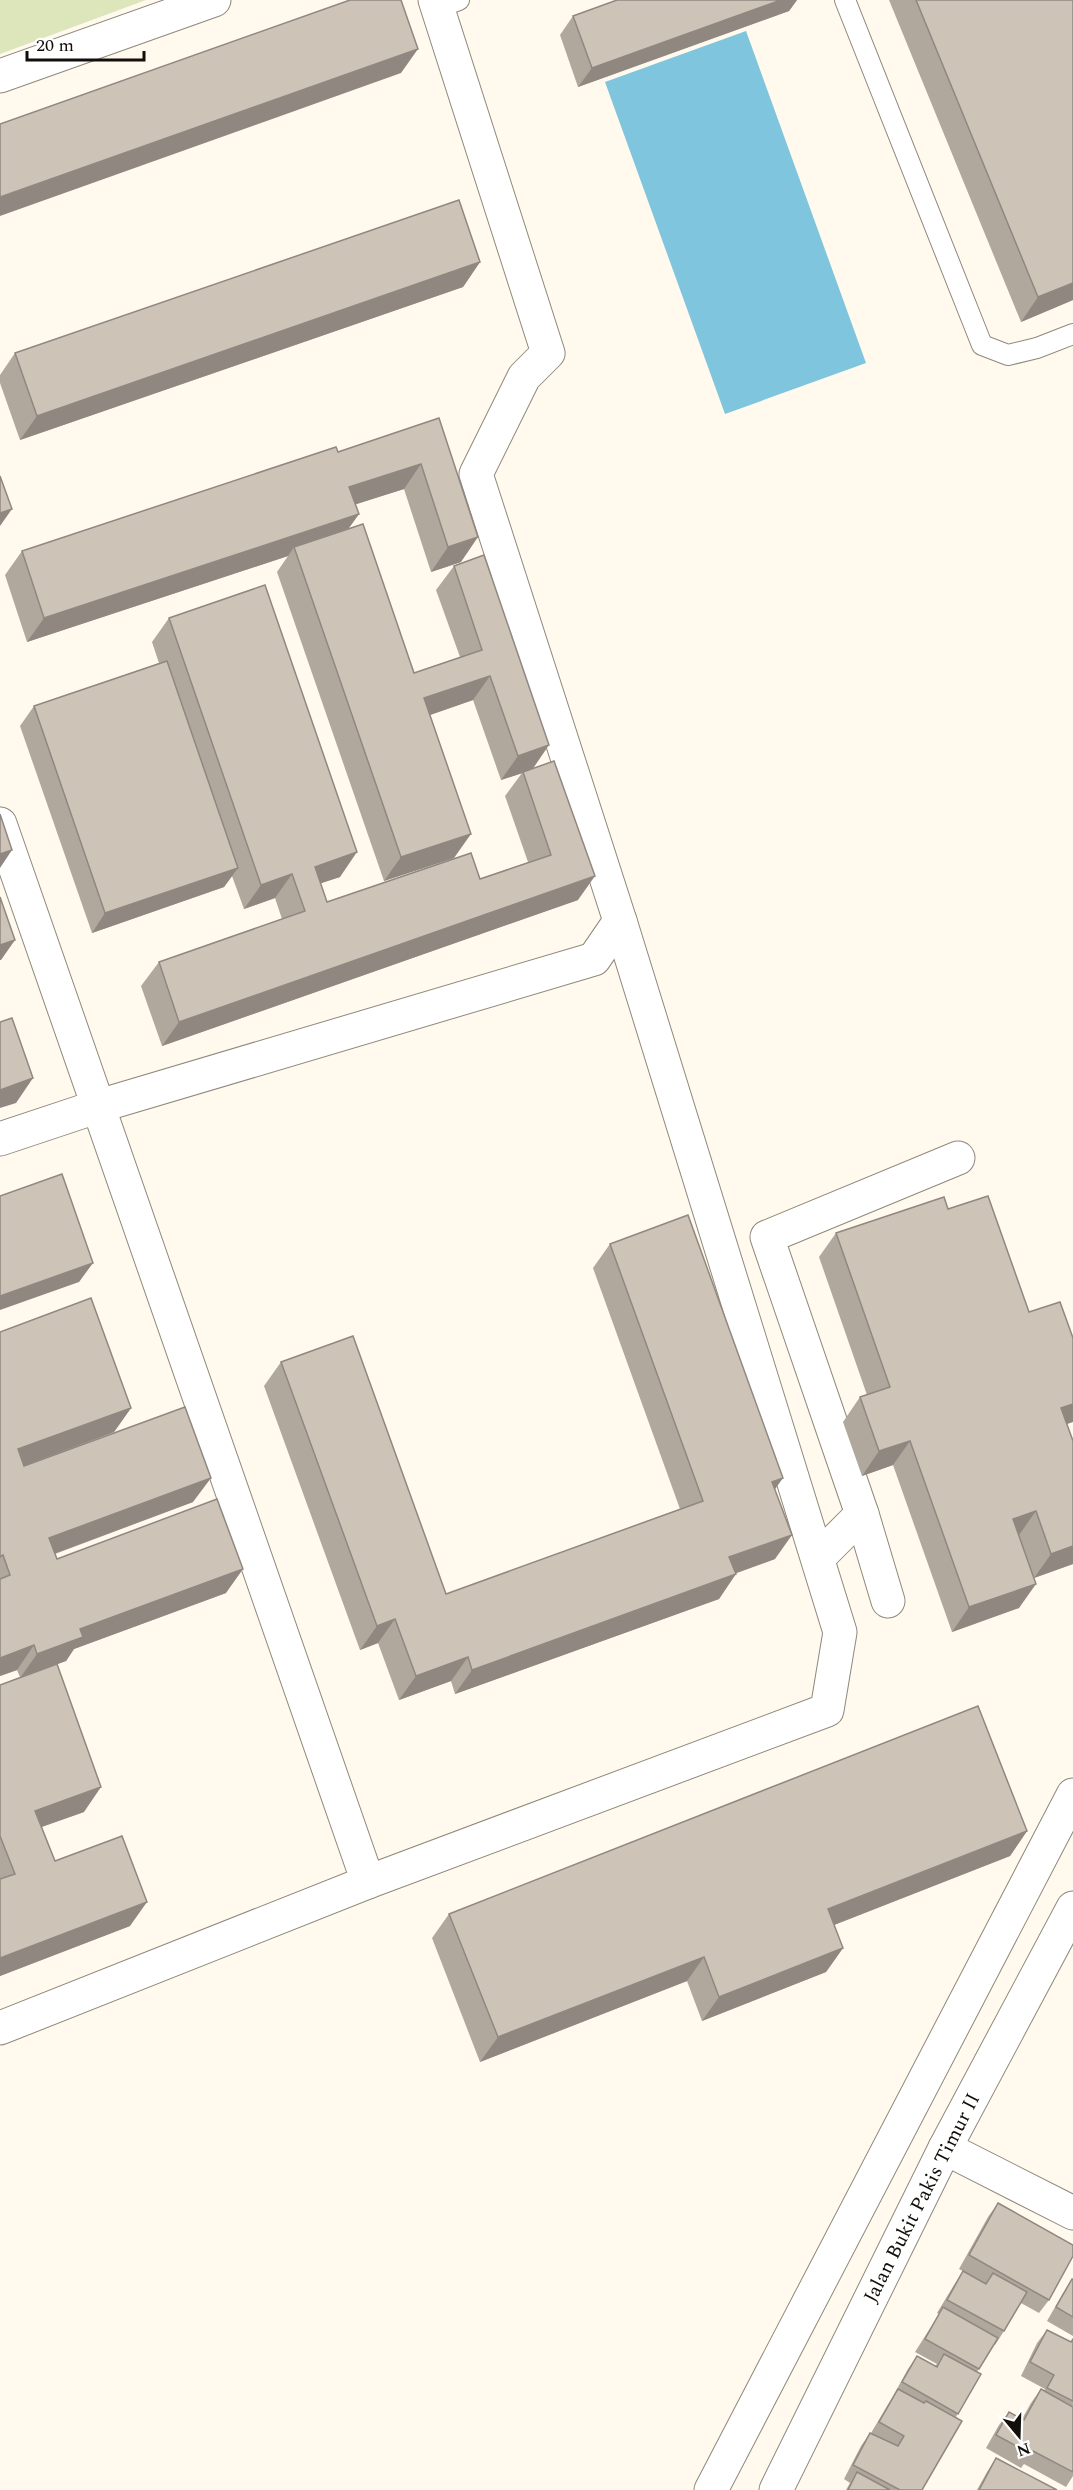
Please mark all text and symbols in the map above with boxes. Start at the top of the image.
scale bar [27,24,144,62]
text: 20 m [36,32,74,59]
street label: Jalan Bukit Pakis Timur II [856,2088,988,2308]
north arrow [989,2406,1049,2466]
text: N [1013,2436,1034,2463]

